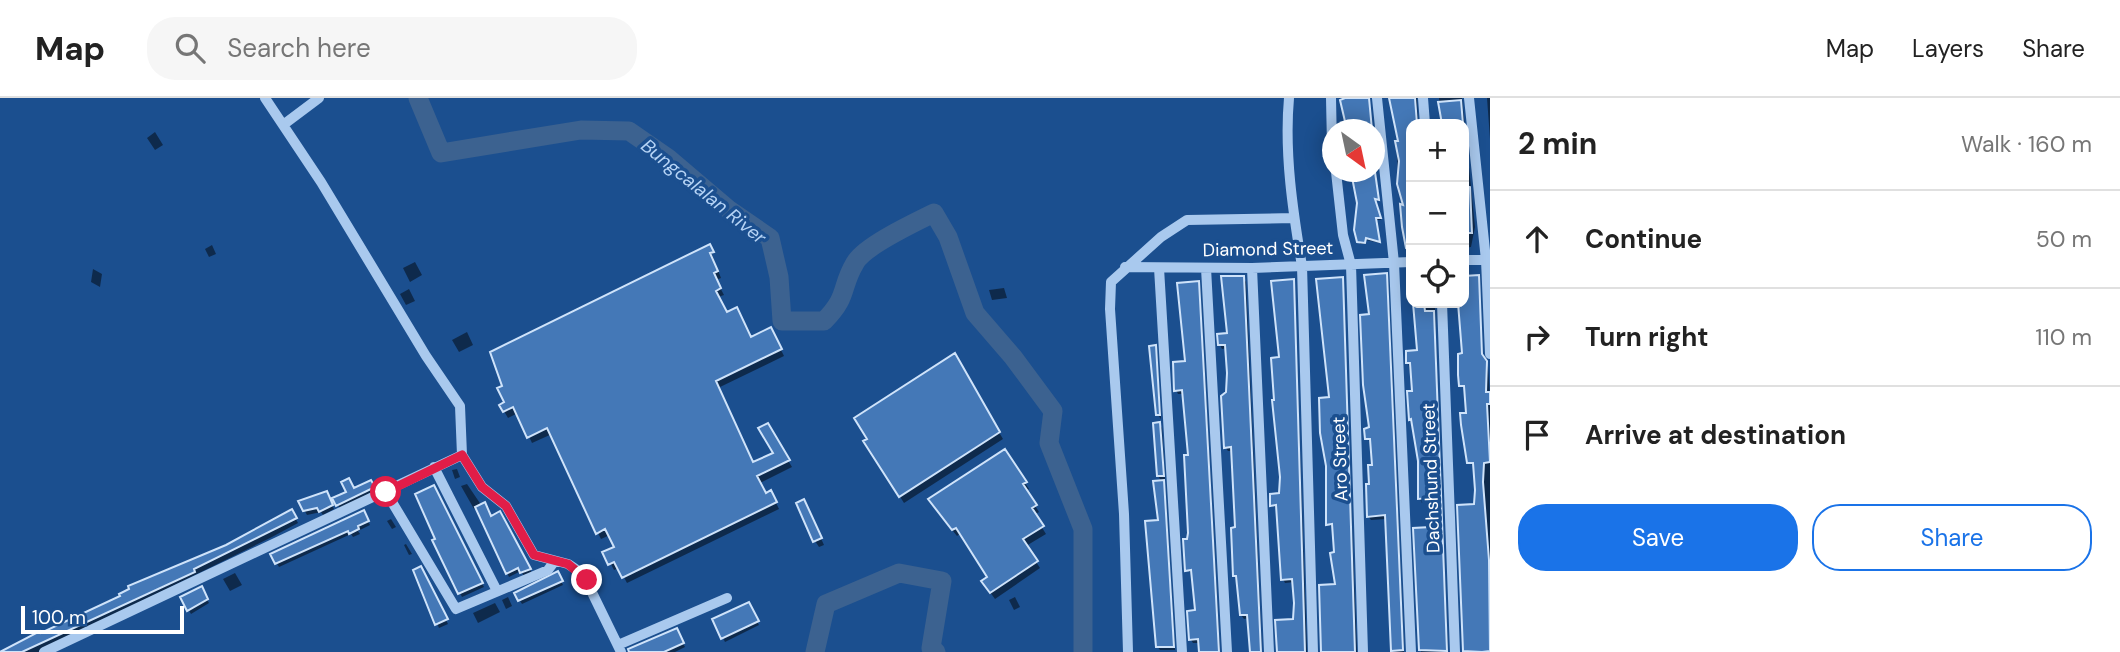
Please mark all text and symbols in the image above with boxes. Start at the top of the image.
search box [147,17,637,80]
text: Map [35,27,105,70]
icon: search [171,29,209,67]
text: Search here [227,31,371,65]
text: Map [1826,33,1874,64]
text: Layers [1912,33,1984,64]
text: Share [2022,33,2085,64]
north arrow [1322,119,1385,182]
map controls [1406,119,1469,308]
button: + [1406,119,1469,182]
text: 2 min [1518,124,1597,163]
text: Walk · 160 m [1961,129,2092,159]
water label: Bungcalalan River [636,133,772,250]
button: − [1406,182,1469,245]
icon: ahead [1518,220,1556,258]
text: Continue [1585,222,1702,256]
text: 50 m [2036,224,2092,254]
street label: Diamond Street [1202,236,1334,262]
button: locate [1406,245,1469,308]
icon: right [1518,318,1556,356]
text: Turn right [1585,320,1709,354]
text: 110 m [2035,322,2092,352]
street label: Dachshund Street [1416,403,1446,553]
street label: Aro Street [1327,416,1353,502]
icon: arrive [1518,416,1556,454]
text: Arrive at destination [1585,418,1846,452]
route start [370,476,401,507]
button: Save [1518,504,1798,571]
button: Share [1812,504,2092,571]
route end [571,564,602,595]
scale bar [21,603,184,635]
text: 100 m [32,605,86,630]

